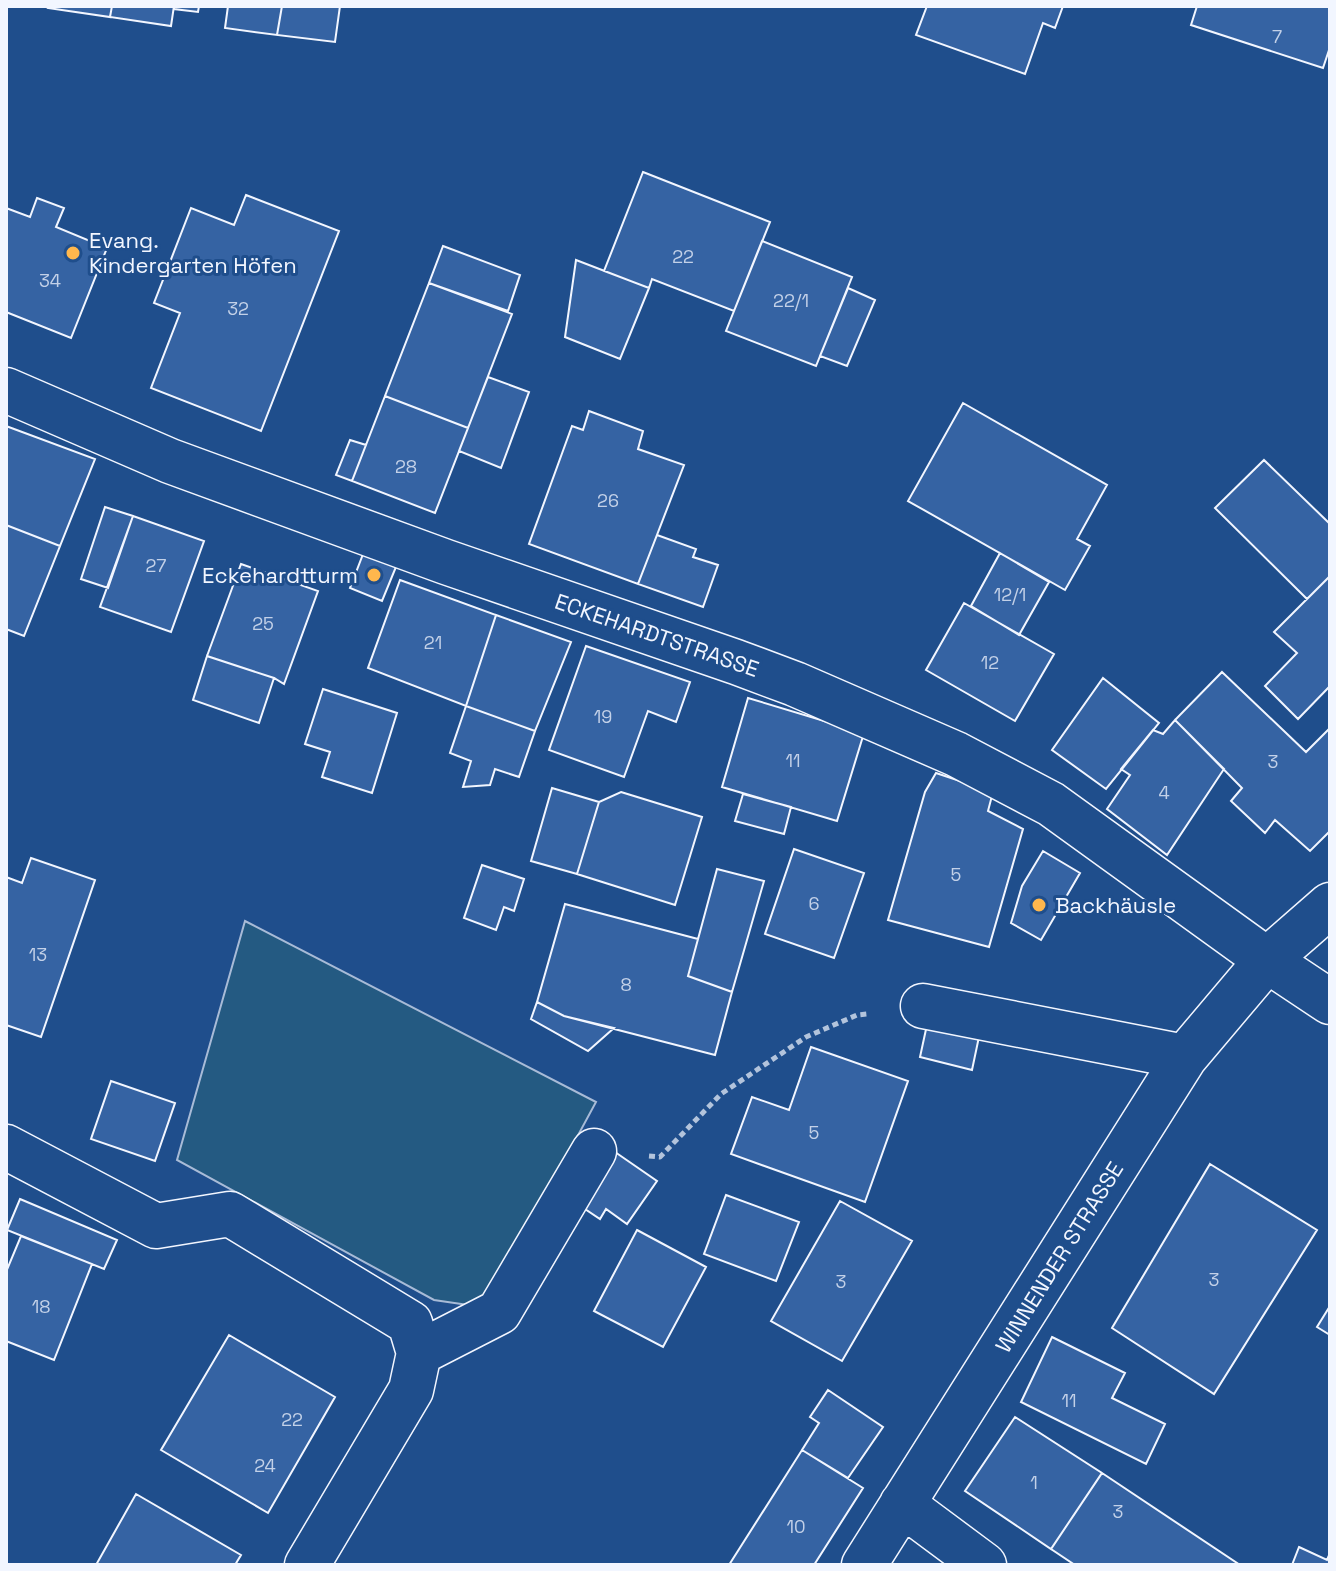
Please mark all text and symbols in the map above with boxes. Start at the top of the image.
house number: 7 [1272,25,1282,48]
place label: Evang. Kindergarten Höfen [89,226,297,279]
marker: Evang. Kindergarten Höfen [64,244,82,262]
house number: 22 [672,245,694,268]
house number: 34 [39,269,61,292]
house number: 22/1 [773,289,809,312]
house number: 32 [227,297,249,320]
house number: 28 [395,455,417,478]
house number: 26 [597,489,619,512]
house number: 27 [146,554,166,577]
place label: Eckehardtturm [202,561,358,589]
marker: Eckehardtturm [365,566,383,584]
house number: 12/1 [994,583,1026,606]
street label: ECKEHARDTSTRASSE [551,587,763,683]
house number: 25 [252,612,274,635]
house number: 21 [424,631,442,654]
house number: 12 [981,651,999,674]
house number: 19 [594,705,612,728]
house number: 11 [785,749,801,772]
house number: 3 [1268,750,1278,773]
house number: 4 [1158,781,1170,804]
house number: 5 [951,863,961,886]
place label: Backhäusle [1055,891,1176,919]
house number: 6 [808,892,820,915]
marker: Backhäusle [1030,896,1048,914]
house number: 13 [29,943,47,966]
house number: 8 [620,973,632,996]
house number: 5 [809,1121,819,1144]
street label: WINNENDER STRASSE [989,1156,1129,1358]
house number: 3 [1209,1268,1219,1291]
house number: 3 [836,1270,846,1293]
house number: 18 [32,1295,50,1318]
house number: 11 [1061,1389,1077,1412]
house number: 22 [281,1408,303,1431]
house number: 24 [254,1454,276,1477]
house number: 1 [1030,1471,1038,1494]
house number: 3 [1113,1500,1123,1523]
house number: 10 [786,1515,806,1538]

